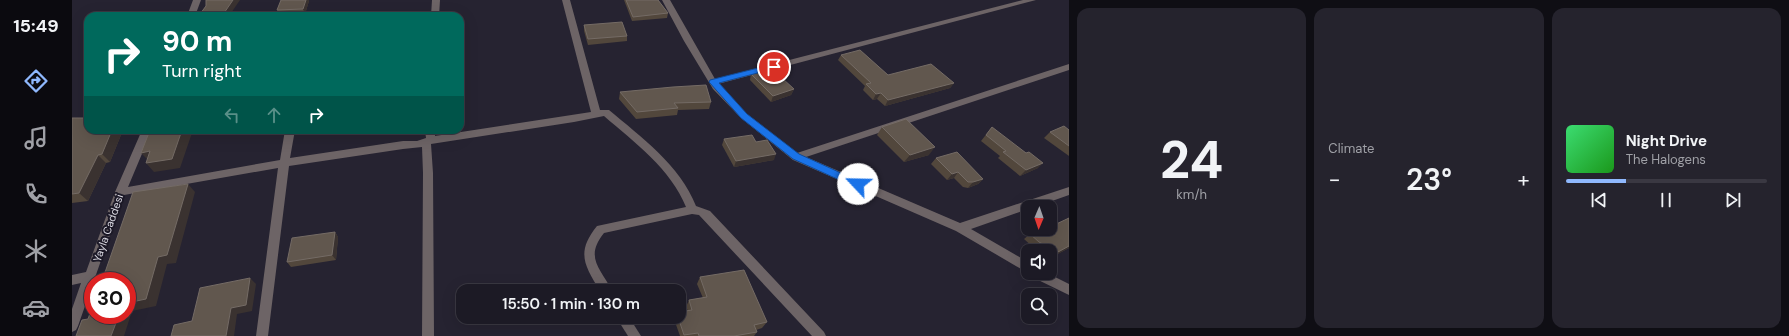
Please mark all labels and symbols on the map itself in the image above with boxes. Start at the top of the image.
pin [757,50,791,84]
position arrow [837,163,879,205]
street label: Yayla Caddesi [90,192,126,264]
north arrow [1021,200,1057,236]
speed limit sign: 30 [84,272,136,324]

